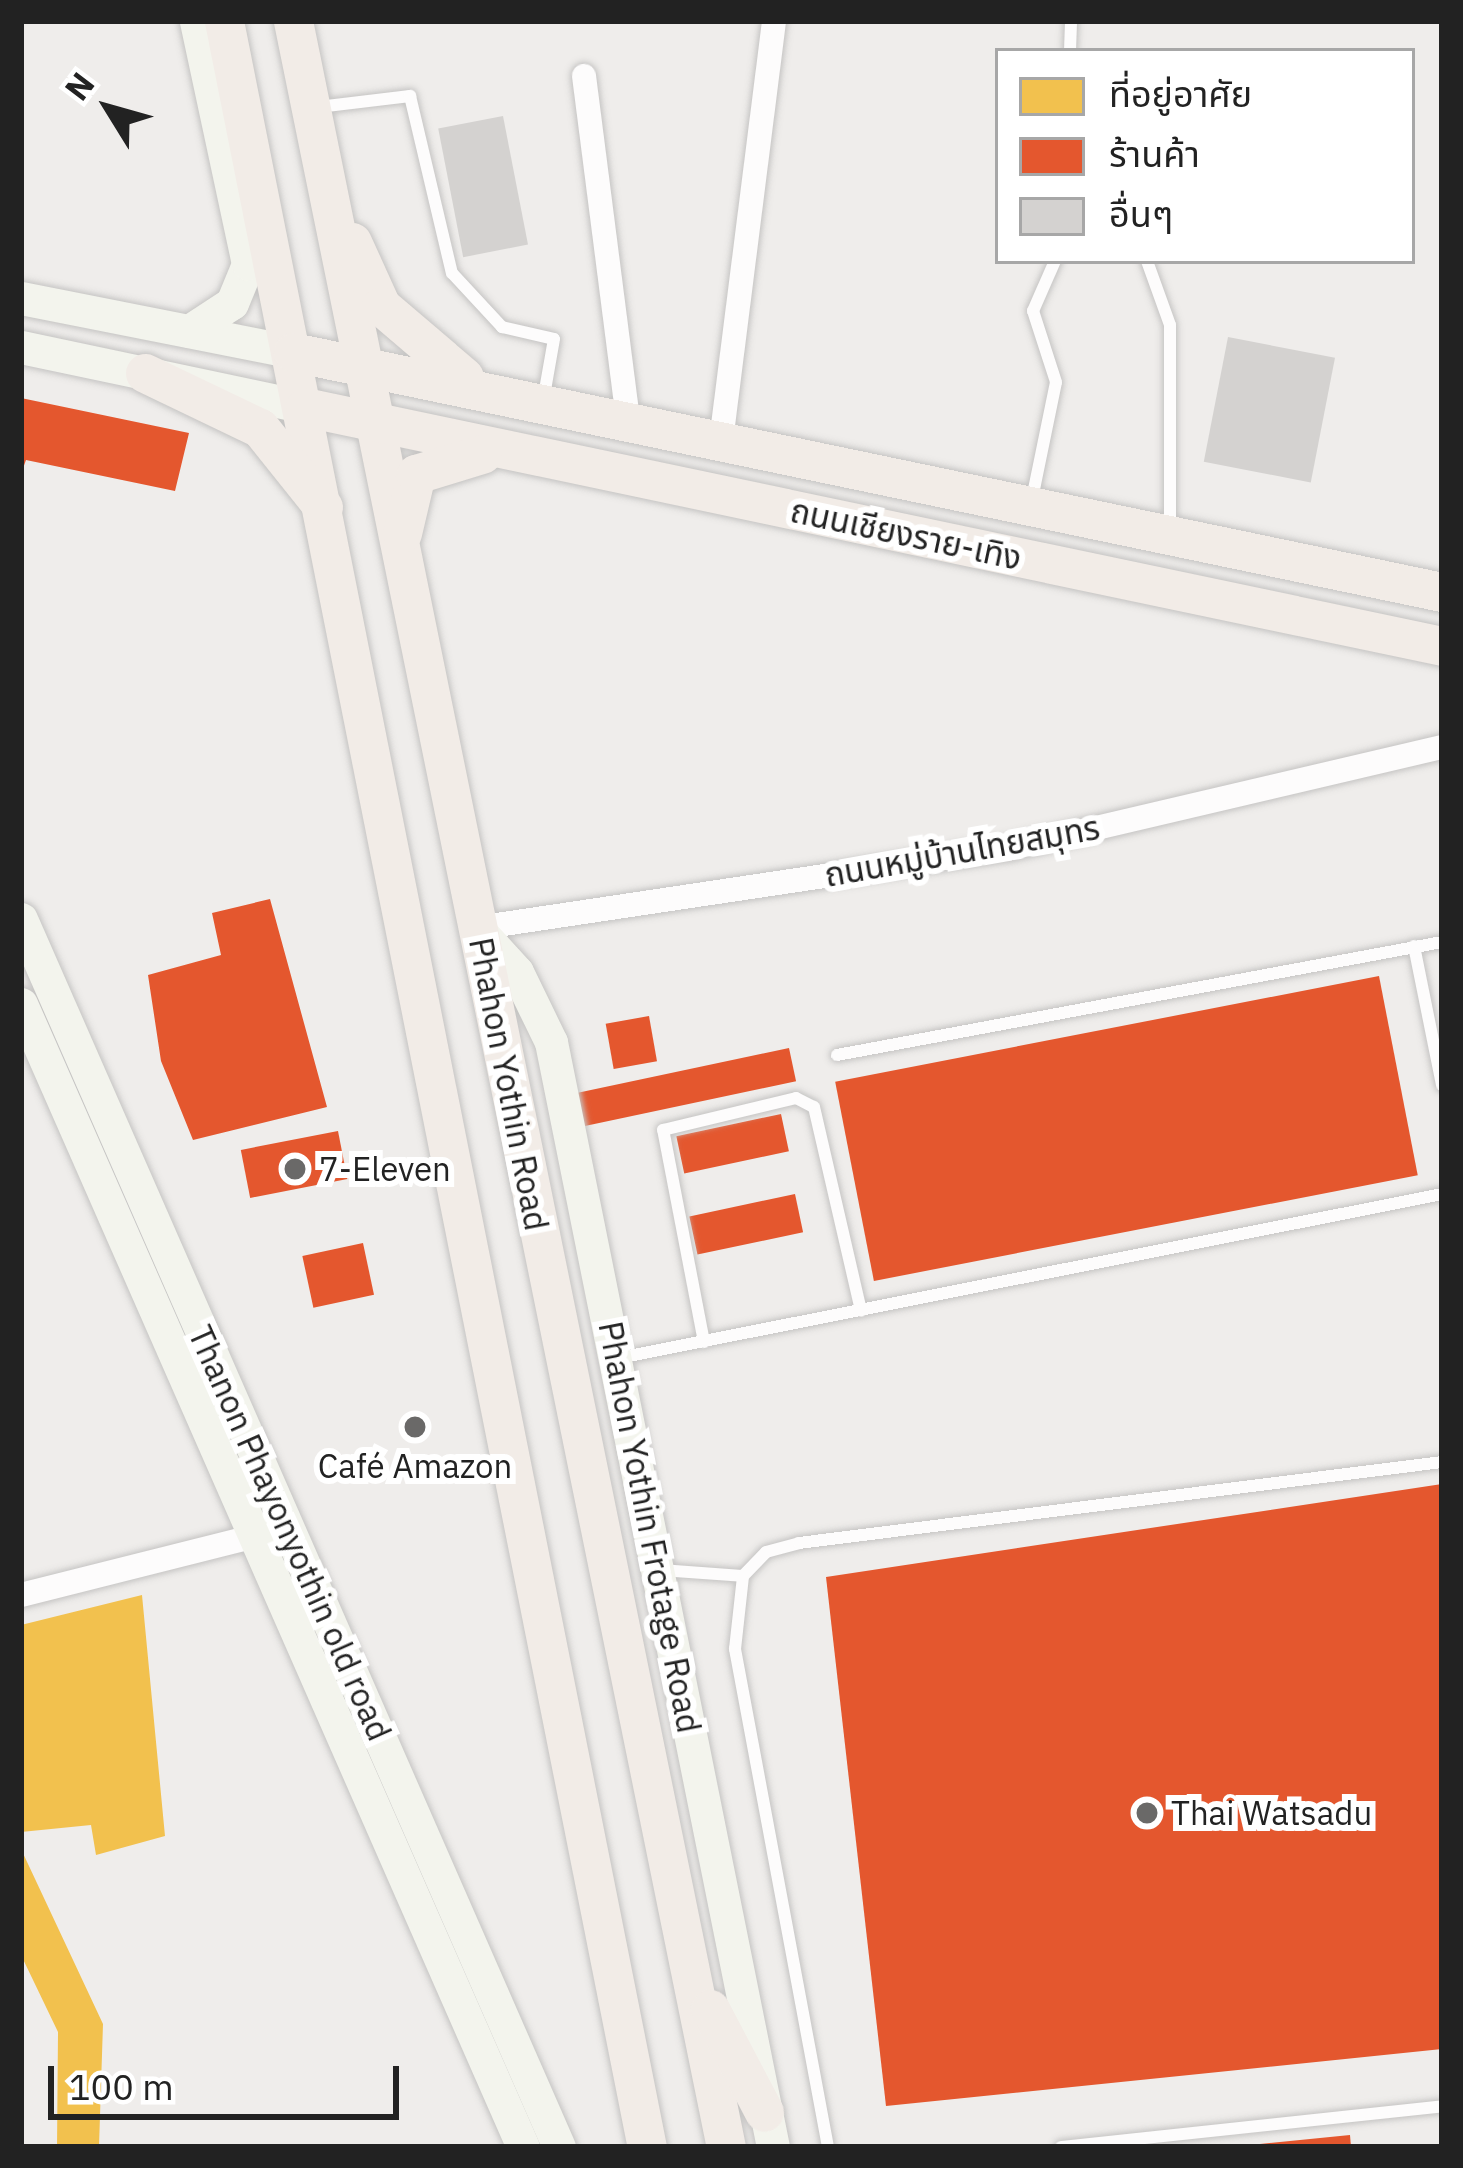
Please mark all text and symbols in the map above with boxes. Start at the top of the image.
north arrow [48,48,168,168]
legend [995,48,1415,264]
text: N [54,64,103,109]
text: ที่อยู่อาศัย [1109,70,1252,117]
text: ร้านค้า [1109,130,1200,177]
text: อื่นๆ [1109,190,1173,237]
street label: ถนนเชียงราย-เทิง [787,490,1025,578]
street label: ถนนหมู่บ้านไทยสมุทร [821,807,1103,895]
street label: Phahon Yothin Road [461,934,557,1234]
place label: 7-Eleven [319,1149,451,1189]
marker: 7-Eleven [282,1156,308,1182]
street label: Phahon Yothin Frotage Road [591,1318,709,1736]
street label: Thanon Phayonyothin old road [180,1319,400,1747]
marker: Café Amazon [402,1414,428,1440]
place label: Café Amazon [318,1446,512,1486]
place label: Thai Watsadu [1171,1793,1372,1833]
marker: Thai Watsadu [1134,1800,1160,1826]
scale bar [54,2042,405,2116]
text: 100 m [69,2063,174,2110]

